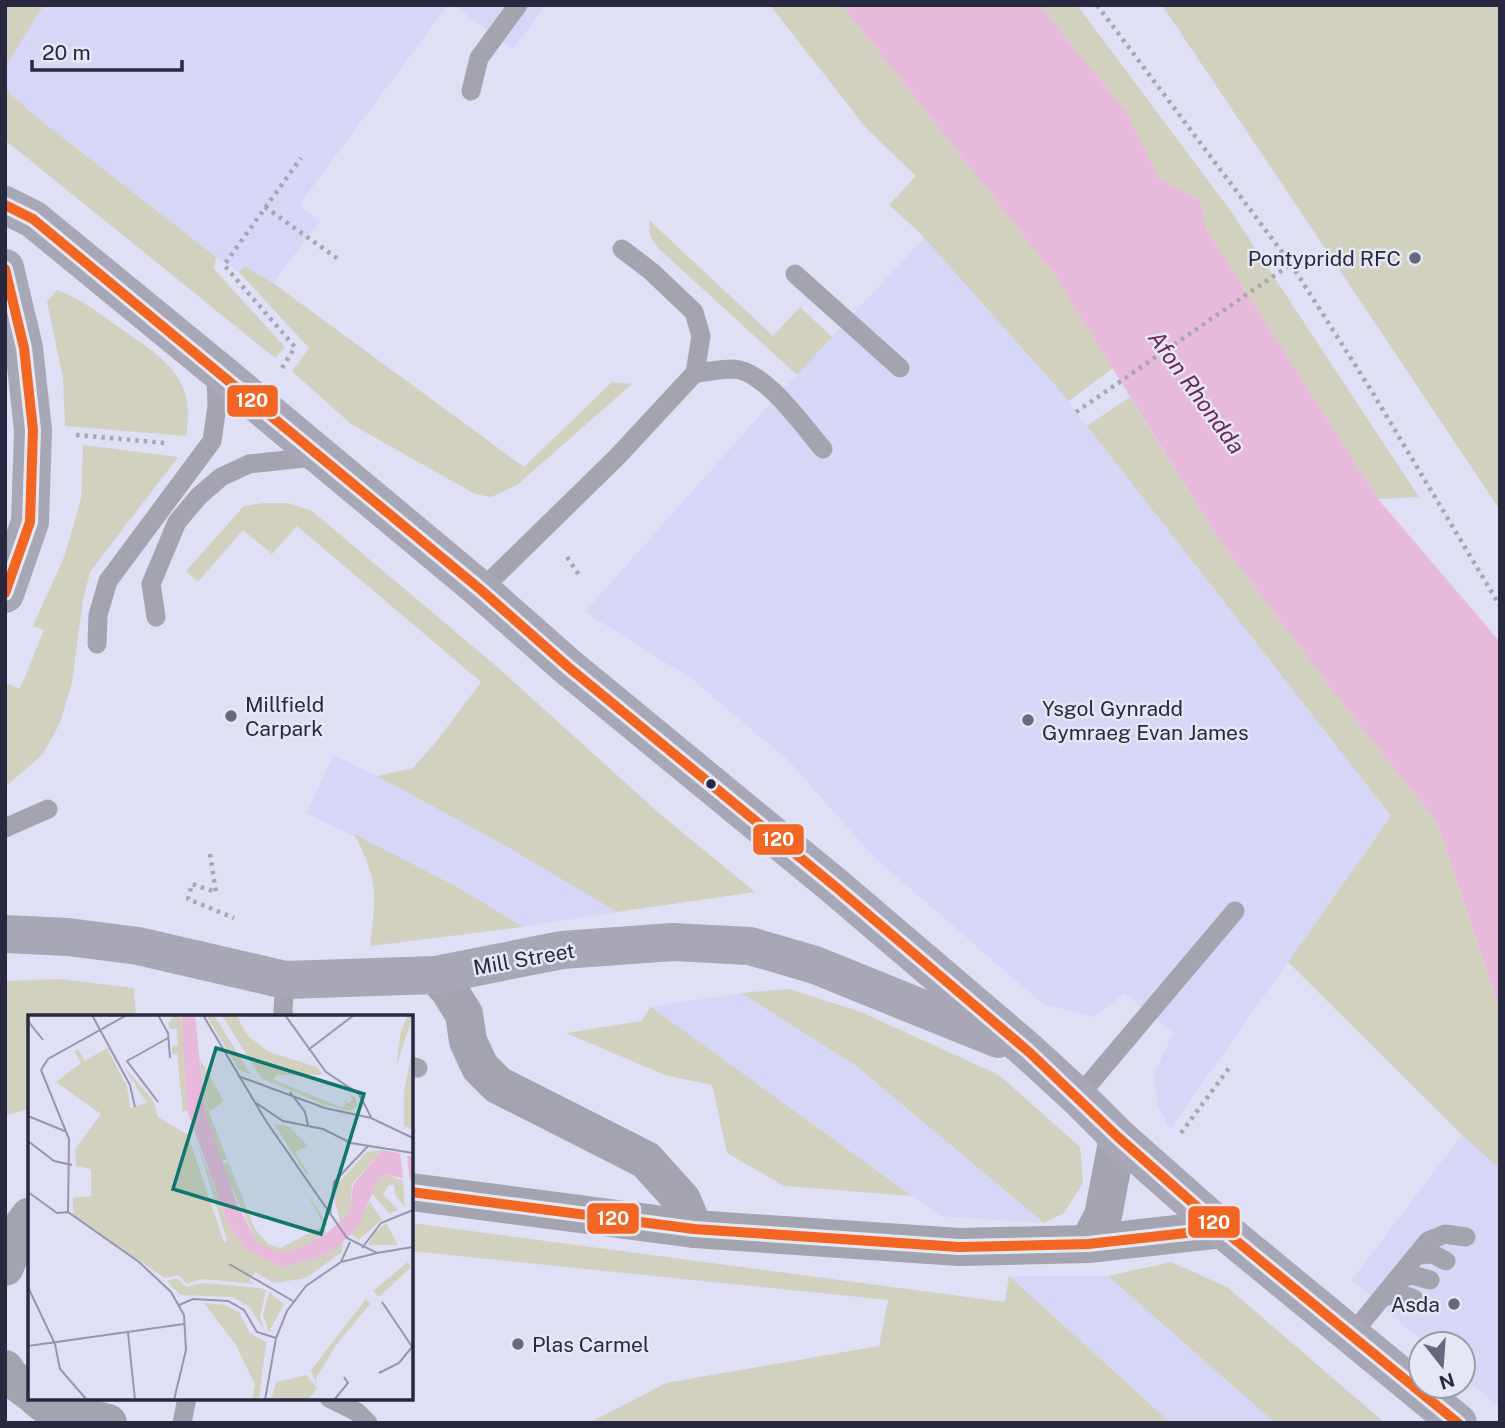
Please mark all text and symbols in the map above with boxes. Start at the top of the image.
scale bar [32,28,182,72]
text: 20 m [42,40,91,65]
place label: Pontypridd RFC [1248,246,1401,271]
marker: Pontypridd RFC [1407,250,1423,266]
water label: Afon Rhondda [1143,325,1251,459]
line badge: 120 [226,384,279,418]
text: 120 [236,389,268,411]
place label: Millfield Carpark [245,692,324,741]
place label: Ysgol Gynradd Gymraeg Evan James [1042,696,1249,745]
marker: Millfield Carpark [223,708,239,724]
marker: Ysgol Gynradd Gymraeg Evan James [1020,712,1036,728]
unlabelled marker [704,777,718,791]
line badge: 120 [752,823,805,856]
text: 120 [762,828,794,850]
street label: Mill Street [471,938,577,980]
inset map [28,1015,413,1400]
line badge: 120 [586,1202,640,1235]
line badge: 120 [1187,1205,1241,1239]
text: 120 [597,1207,629,1229]
text: 120 [1198,1211,1230,1233]
place label: Asda [1391,1292,1440,1317]
marker: Asda [1446,1296,1462,1312]
north arrow [1407,1330,1477,1400]
place label: Plas Carmel [532,1332,649,1357]
marker: Plas Carmel [510,1336,526,1352]
text: N [1437,1369,1457,1394]

